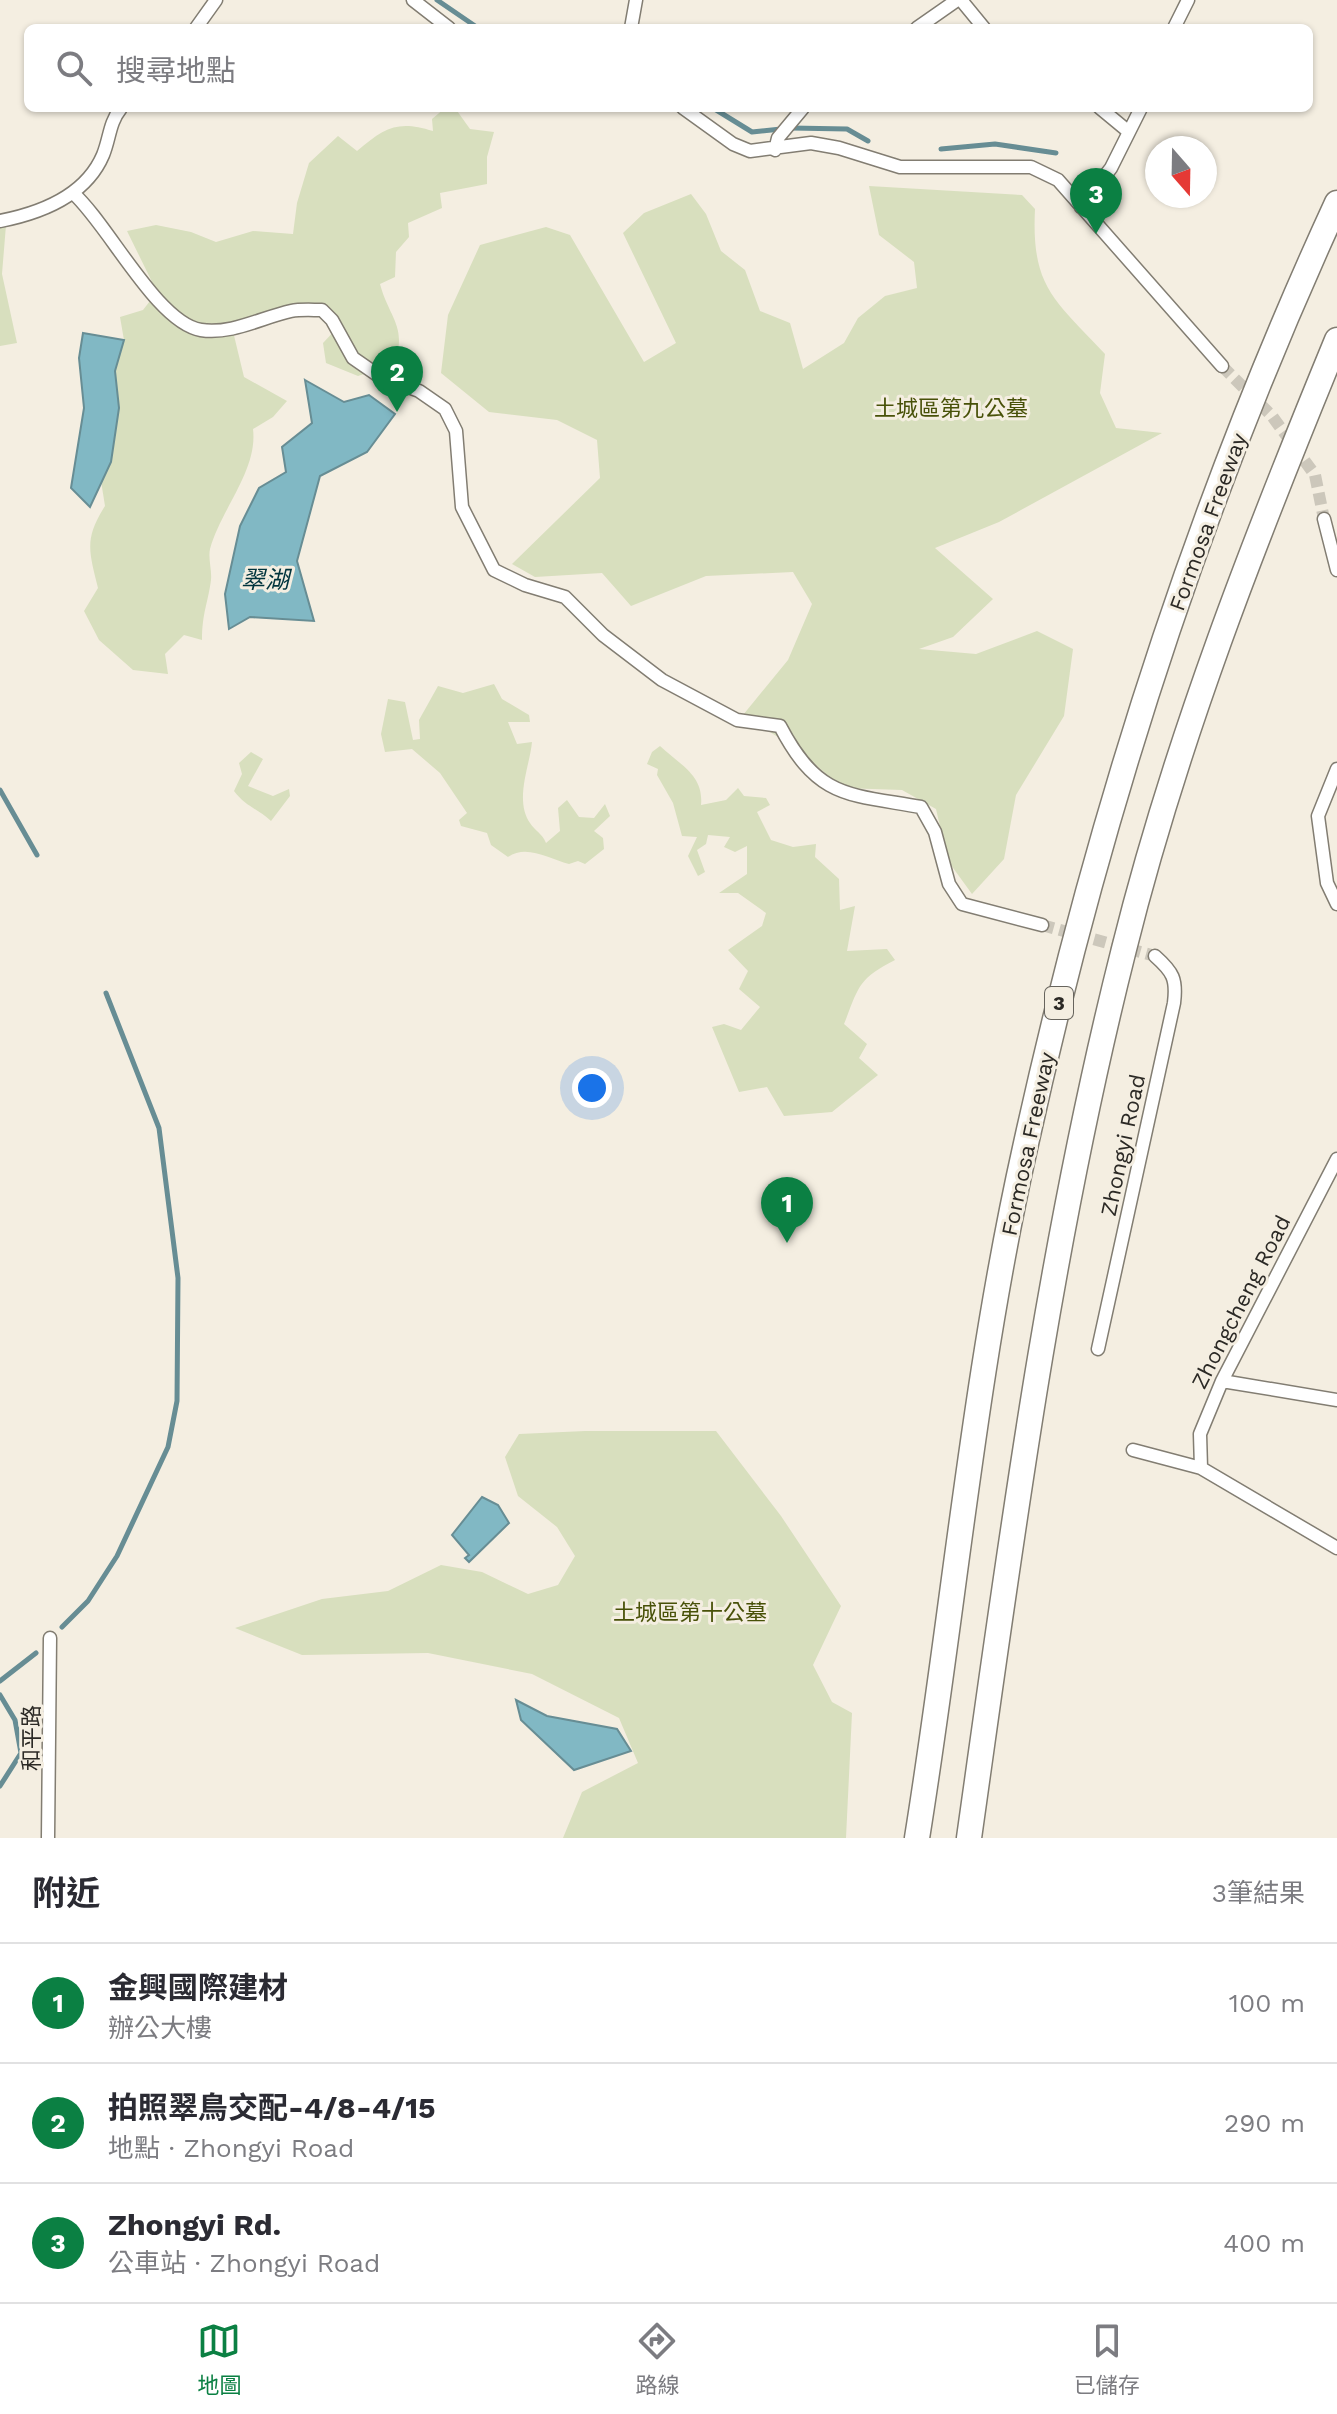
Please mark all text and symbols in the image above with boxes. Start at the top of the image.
search box [24,24,1313,112]
icon: search [52,46,96,90]
text: 搜尋地點 [116,53,236,88]
north arrow [1145,136,1217,208]
pin: 3 [1070,168,1122,234]
pin: 2 [371,346,423,412]
park label: 土城區第九公墓 [874,396,1028,421]
street label: Formosa Freeway [1164,429,1252,614]
water label: 翠湖 [241,566,293,594]
road number: 3 [1045,987,1073,1019]
street label: Formosa Freeway [996,1049,1060,1238]
your location [572,1068,612,1108]
street label: Zhongyi Road [1096,1072,1150,1218]
pin: 1 [761,1177,813,1243]
street label: Zhongcheng Road [1186,1211,1296,1393]
park label: 土城區第十公墓 [613,1600,767,1625]
street label: 和平路 [19,1705,44,1771]
text: 附近 [32,1873,100,1913]
text: 3筆結果 [1212,1878,1305,1908]
text: 金興國際建材 [108,1970,288,2005]
text: 1 [52,1988,64,2018]
text: 100 m [1229,1988,1305,2018]
text: 辦公大樓 [108,2013,212,2043]
text: 拍照翠鳥交配-4/8-4/15 [108,2090,436,2125]
text: 2 [50,2108,66,2138]
text: 290 m [1224,2108,1305,2138]
text: 地點 · Zhongyi Road [108,2133,354,2163]
text: Zhongyi Rd. [108,2207,281,2242]
text: 3 [50,2228,66,2258]
text: 400 m [1223,2228,1305,2258]
text: 公車站 · Zhongyi Road [108,2248,380,2278]
tab: 地圖 [197,2319,241,2399]
tab: 路線 [635,2319,680,2399]
tab: 已儲存 [1074,2319,1140,2399]

